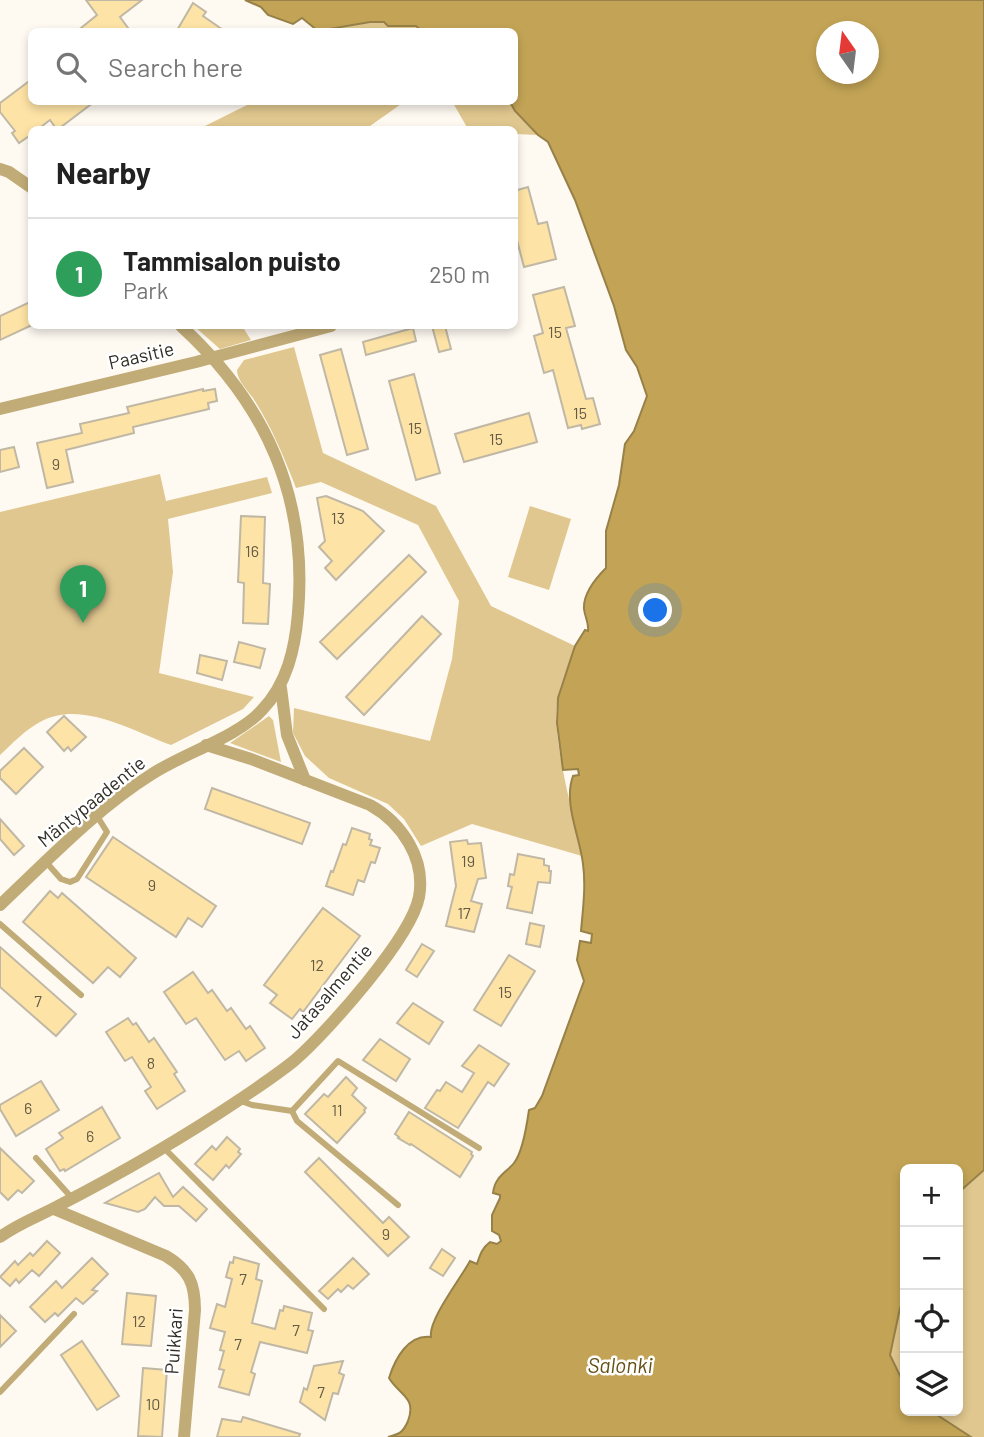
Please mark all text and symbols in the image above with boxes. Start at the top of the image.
north arrow [816,21,879,84]
search box [28,28,518,105]
icon: search [52,48,90,86]
text: Search here [108,51,243,82]
text: Nearby [56,154,151,190]
text: Tammisalon puisto [123,245,341,276]
text: 1 [75,260,83,288]
text: 250 m [429,260,490,288]
text: Park [123,276,168,304]
house number: 15 [548,322,562,341]
street label: Paasitie [106,336,176,374]
house number: 15 [573,403,587,422]
house number: 15 [408,418,422,437]
house number: 15 [489,429,503,448]
house number: 9 [52,454,60,473]
house number: 13 [331,508,345,527]
house number: 16 [245,541,259,560]
pin: 1 [60,565,106,623]
your location [638,593,672,627]
street label: Mäntypaadentie [33,751,149,851]
house number: 19 [461,851,475,870]
house number: 9 [148,875,156,894]
house number: 17 [457,903,471,922]
street label: Jatasalmentie [282,939,376,1043]
house number: 12 [310,955,324,974]
house number: 15 [498,982,512,1001]
house number: 7 [34,991,42,1010]
house number: 8 [147,1053,155,1072]
house number: 6 [24,1098,32,1117]
house number: 11 [331,1100,343,1119]
house number: 6 [86,1126,94,1145]
map controls [900,1164,963,1416]
button: + [900,1164,963,1227]
house number: 9 [382,1224,390,1243]
button: − [900,1227,963,1290]
house number: 7 [239,1269,247,1288]
button: locate [900,1290,963,1353]
street label: Puikkari [159,1307,187,1375]
house number: 12 [132,1311,146,1330]
house number: 7 [292,1320,300,1339]
house number: 7 [234,1334,242,1353]
water label: Salonki [587,1352,653,1377]
button: layers [900,1353,963,1416]
house number: 7 [317,1382,325,1401]
house number: 10 [146,1394,160,1413]

